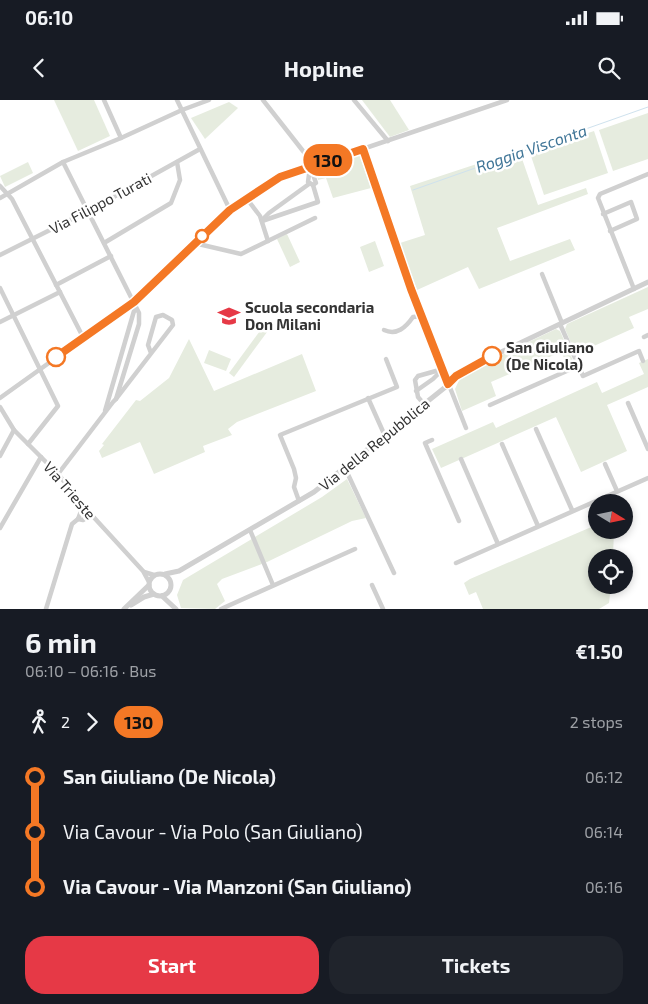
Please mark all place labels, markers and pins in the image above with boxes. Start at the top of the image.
unlabelled marker [195,229,209,243]
place label: Scuola secondaria Don Milani [245,298,374,333]
school or university icon: Scuola secondaria Don Milani [216,303,242,329]
place label: San Giuliano (De Nicola) [506,338,594,373]
marker: San Giuliano (De Nicola) [482,346,502,366]
unlabelled marker [46,347,66,367]

